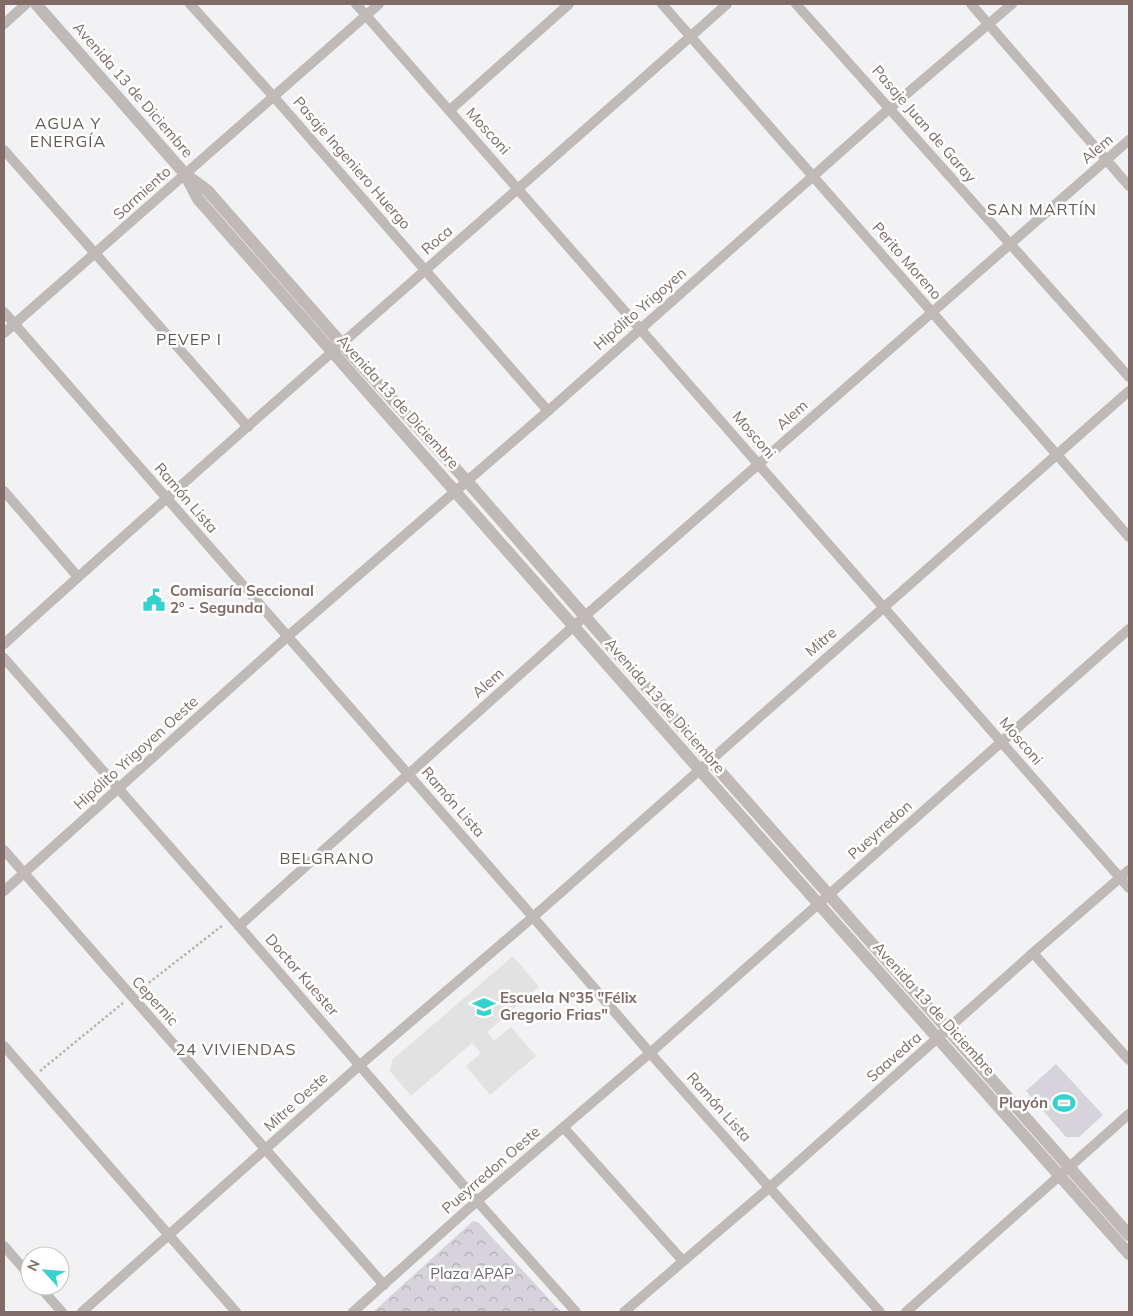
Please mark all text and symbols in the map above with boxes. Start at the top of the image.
street label: Avenida 13 de Diciembre [69,18,197,161]
street label: Pasaje Juan de Garay [868,61,980,186]
street label: Pasaje Ingeniero Huergo [289,92,415,233]
street label: Mosconi [462,103,515,158]
district label: AGUA Y ENERGÍA [30,113,106,151]
street label: Alem [1077,130,1116,168]
street label: Sarmiento [109,162,174,224]
district label: SAN MARTÍN [987,199,1097,219]
street label: Perito Moreno [869,218,946,303]
street label: Roca [417,221,456,258]
street label: Hipólito Yrigoyen [589,263,690,354]
district label: PEVEP I [156,329,222,349]
street label: Avenida 13 de Diciembre [333,331,463,473]
street label: Alem [772,396,811,434]
street label: Mosconi [728,407,780,462]
street label: Ramón Lista [151,459,222,537]
place label: Comisaría Seccional 2º - Segunda [170,581,314,617]
public building icon: Comisaría Seccional 2º - Segunda [141,587,167,613]
street label: Mitre [801,623,840,660]
street label: Avenida 13 de Diciembre [601,634,729,777]
street label: Alem [468,664,507,702]
street label: Hipólito Yrigoyen Oeste [69,692,202,814]
street label: Mosconi [995,713,1047,768]
street label: Ramón Lista [418,763,489,841]
street label: Pueyrredon [844,796,916,863]
district label: BELGRANO [279,848,375,868]
street label: Doctor Kuester [262,930,344,1020]
street label: Avenida 13 de Diciembre [869,938,999,1080]
street label: Cepernic [128,972,183,1029]
place label: Escuela N°35 "Félix Gregorio Frias" [500,988,638,1024]
school or university icon: Escuela N°35 "Félix Gregorio Frias" [471,994,497,1020]
street label: Saavedra [862,1028,925,1086]
district label: 24 VIVIENDAS [176,1039,296,1059]
street label: Mitre Oeste [260,1068,332,1135]
street label: Ramón Lista [683,1068,756,1145]
sports icon: Playón [1051,1090,1077,1116]
place label: Playón [999,1093,1048,1112]
street label: Pueyrredon Oeste [438,1122,544,1217]
north arrow [20,1246,70,1296]
text: N [23,1257,44,1274]
park label: Plaza APAP [430,1264,514,1283]

